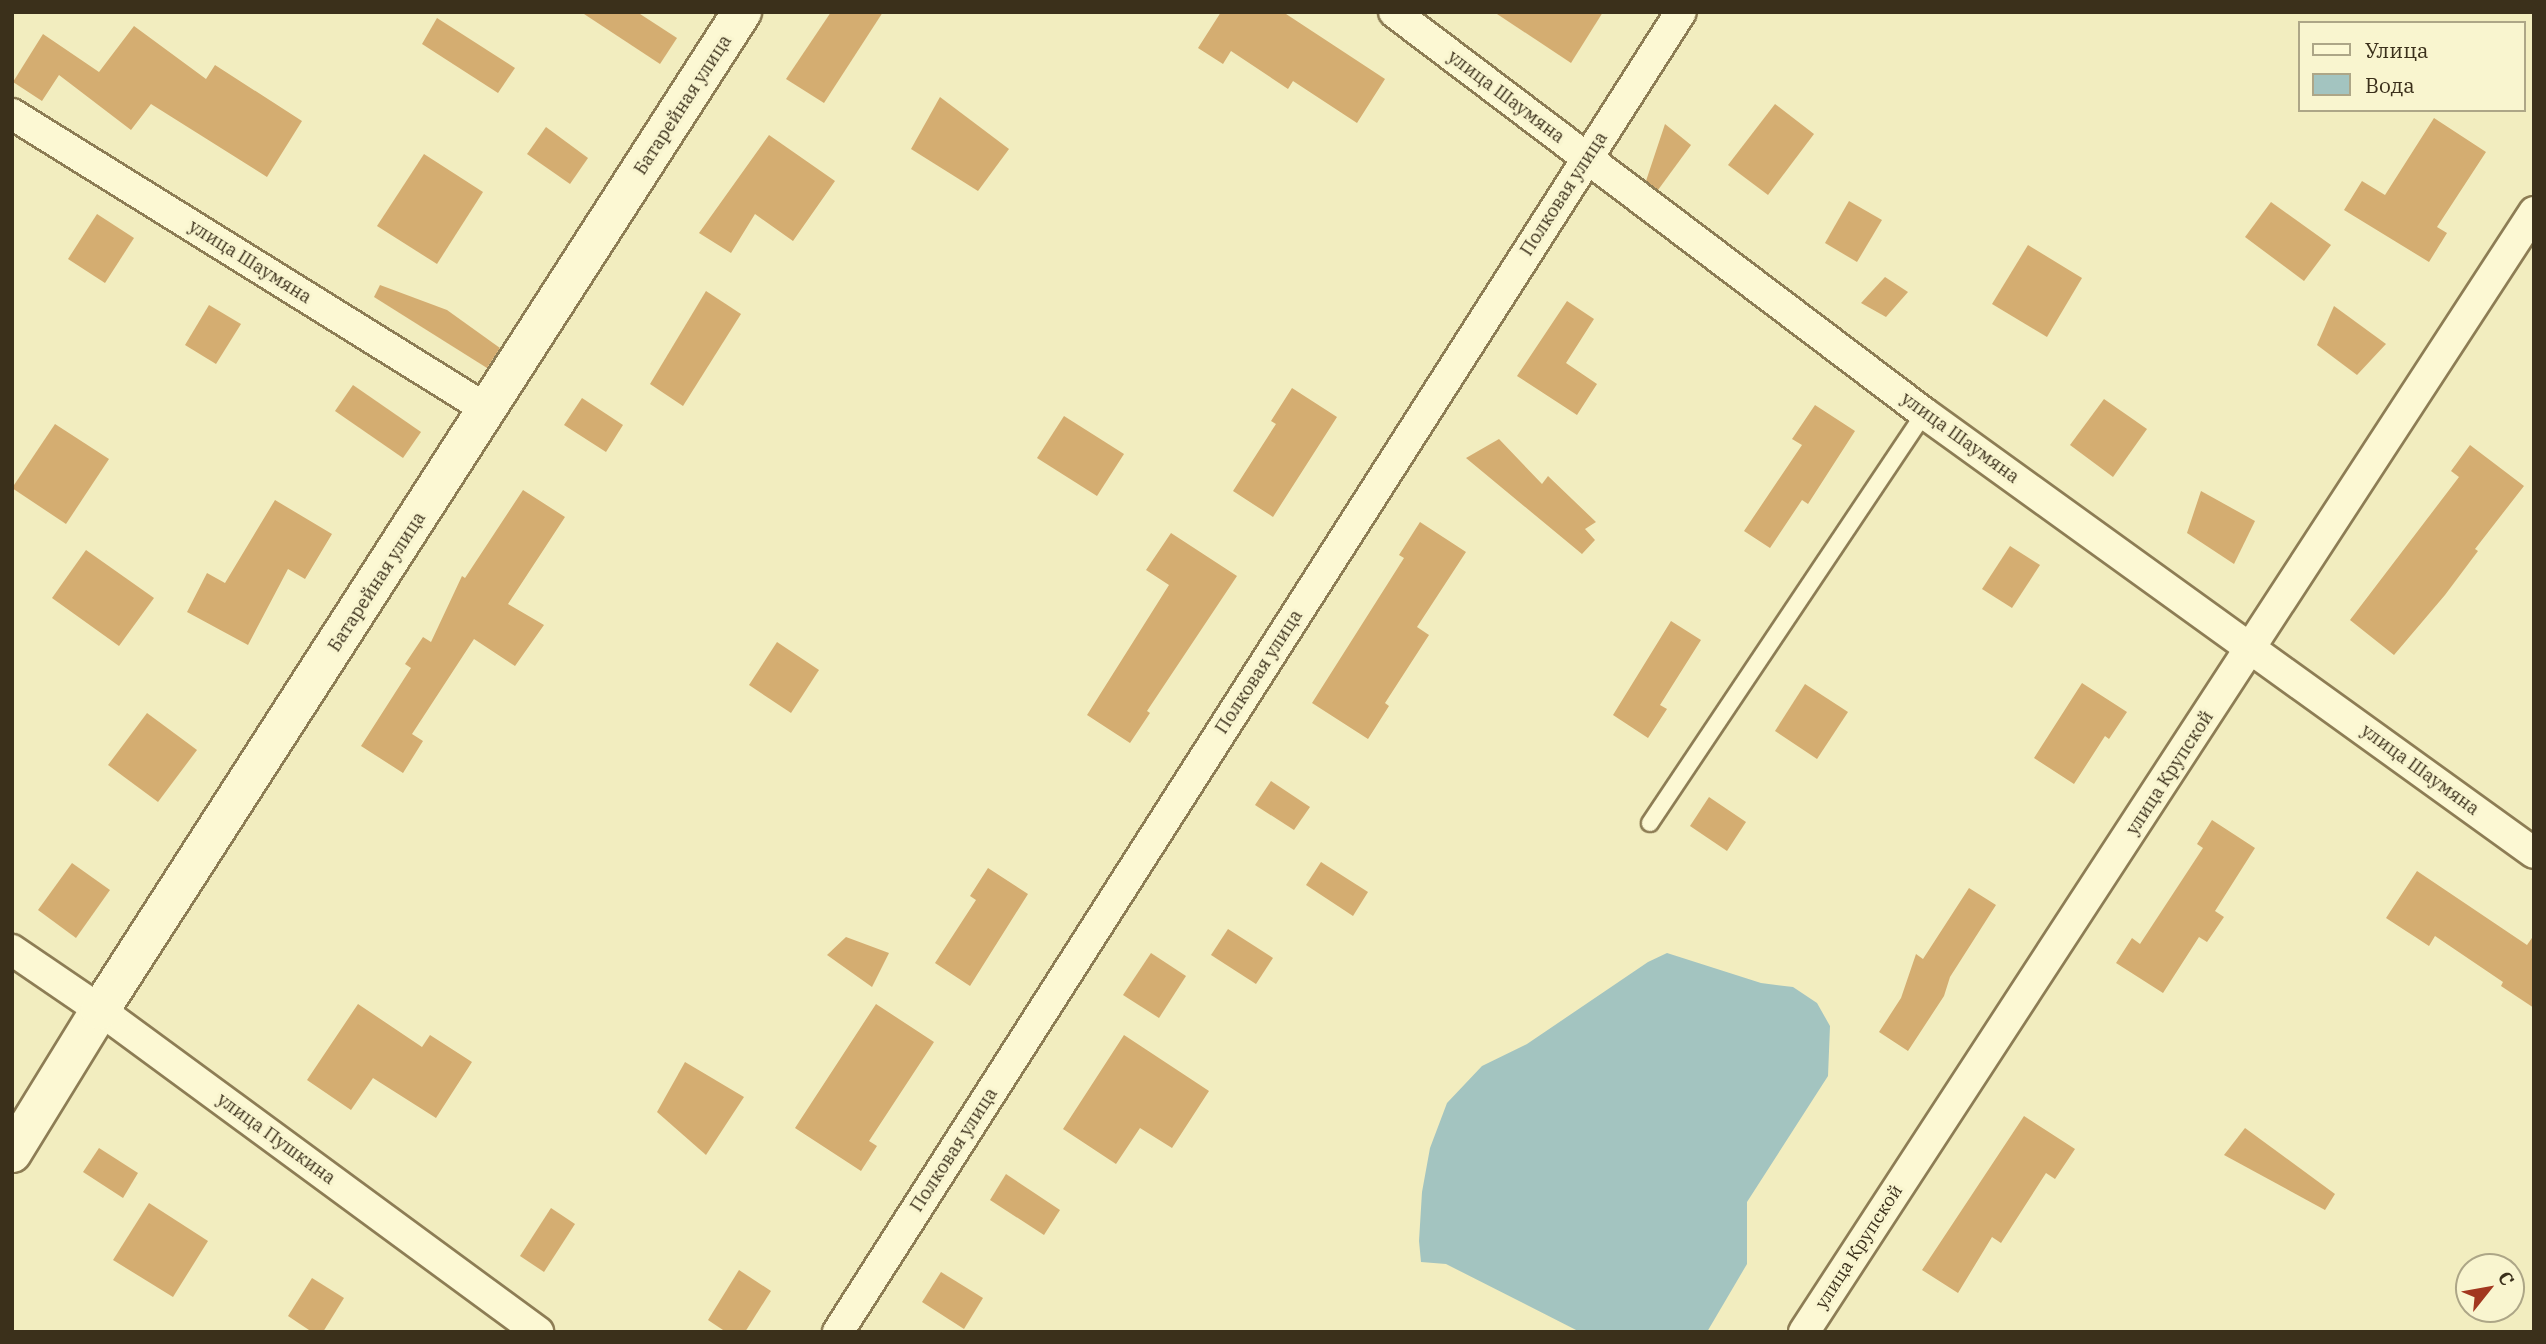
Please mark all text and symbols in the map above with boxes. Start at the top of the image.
legend [2298,21,2525,112]
street label: Батарейная улица [630,31,736,179]
text: Улица [2365,36,2429,64]
street label: улица Шаумяна [1443,46,1569,148]
text: Вода [2365,71,2415,99]
street label: Полковая улица [1516,128,1612,260]
street label: улица Шаумяна [185,216,315,308]
street label: улица Шаумяна [1897,388,2023,488]
street label: Батарейная улица [324,508,430,656]
street label: Полковая улица [1211,606,1307,738]
street label: улица Крупской [2122,707,2218,839]
street label: улица Шаумяна [2357,720,2483,820]
street label: Полковая улица [906,1084,1002,1216]
street label: улица Пушкина [213,1089,339,1189]
street label: улица Крупской [1811,1181,1907,1313]
north arrow [2455,1253,2525,1323]
text: С [2493,1267,2520,1290]

